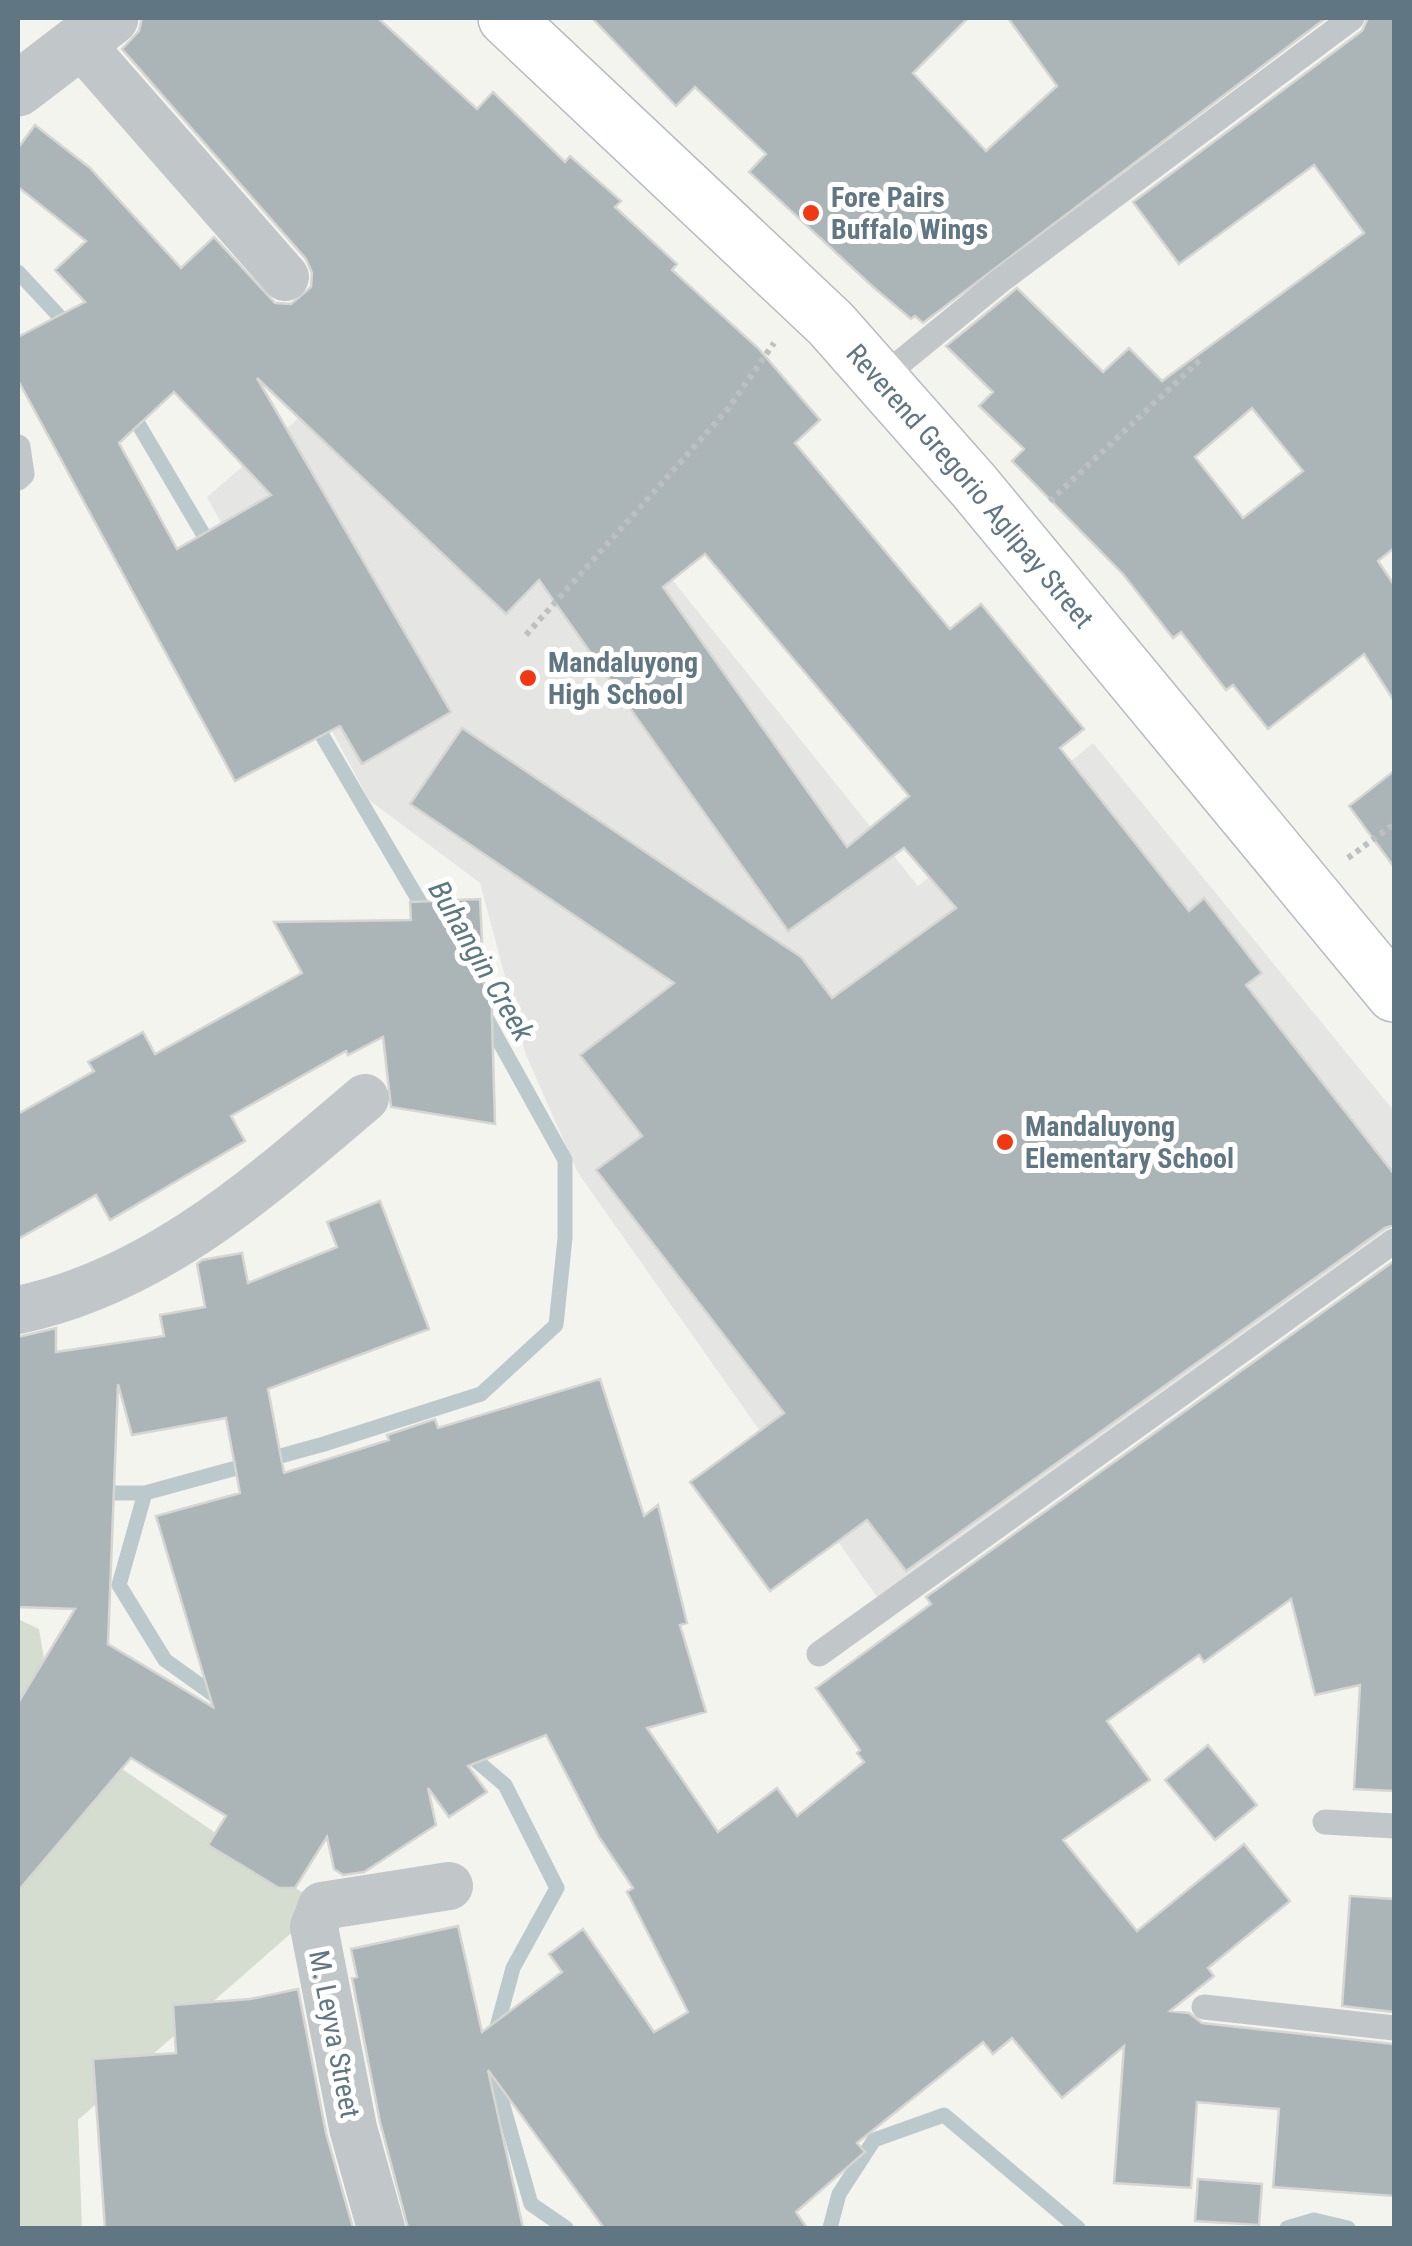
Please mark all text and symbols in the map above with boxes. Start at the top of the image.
place label: Fore Pairs Buffalo Wings [831,181,988,246]
marker: Fore Pairs Buffalo Wings [800,202,822,224]
street label: Reverend Gregorio Aglipay Street [840,337,1100,635]
place label: Mandaluyong High School [548,646,698,711]
marker: Mandaluyong High School [517,667,539,689]
water label: Buhangin Creek [421,874,542,1048]
place label: Mandaluyong Elementary School [1025,1110,1234,1175]
marker: Mandaluyong Elementary School [994,1131,1016,1153]
street label: M. Leyva Street [302,1947,367,2121]

